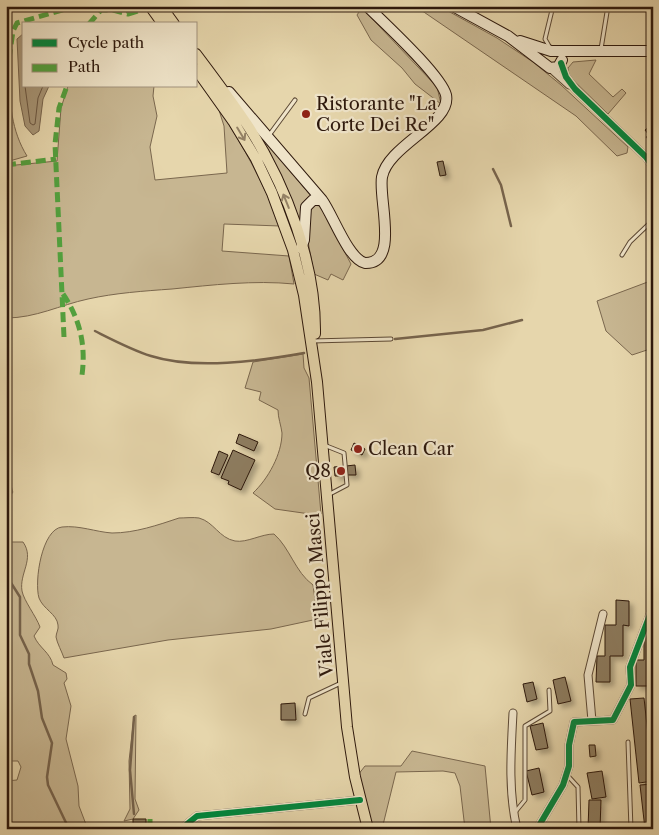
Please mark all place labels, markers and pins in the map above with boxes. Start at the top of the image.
place label: Ristorante "La Corte Dei Re" [316,93,437,136]
marker: Ristorante "La Corte Dei Re" [300,108,312,120]
place label: Clean Car [368,438,454,460]
marker: Clean Car [352,443,364,455]
place label: Q8 [305,460,331,482]
marker: Q8 [335,465,347,477]

